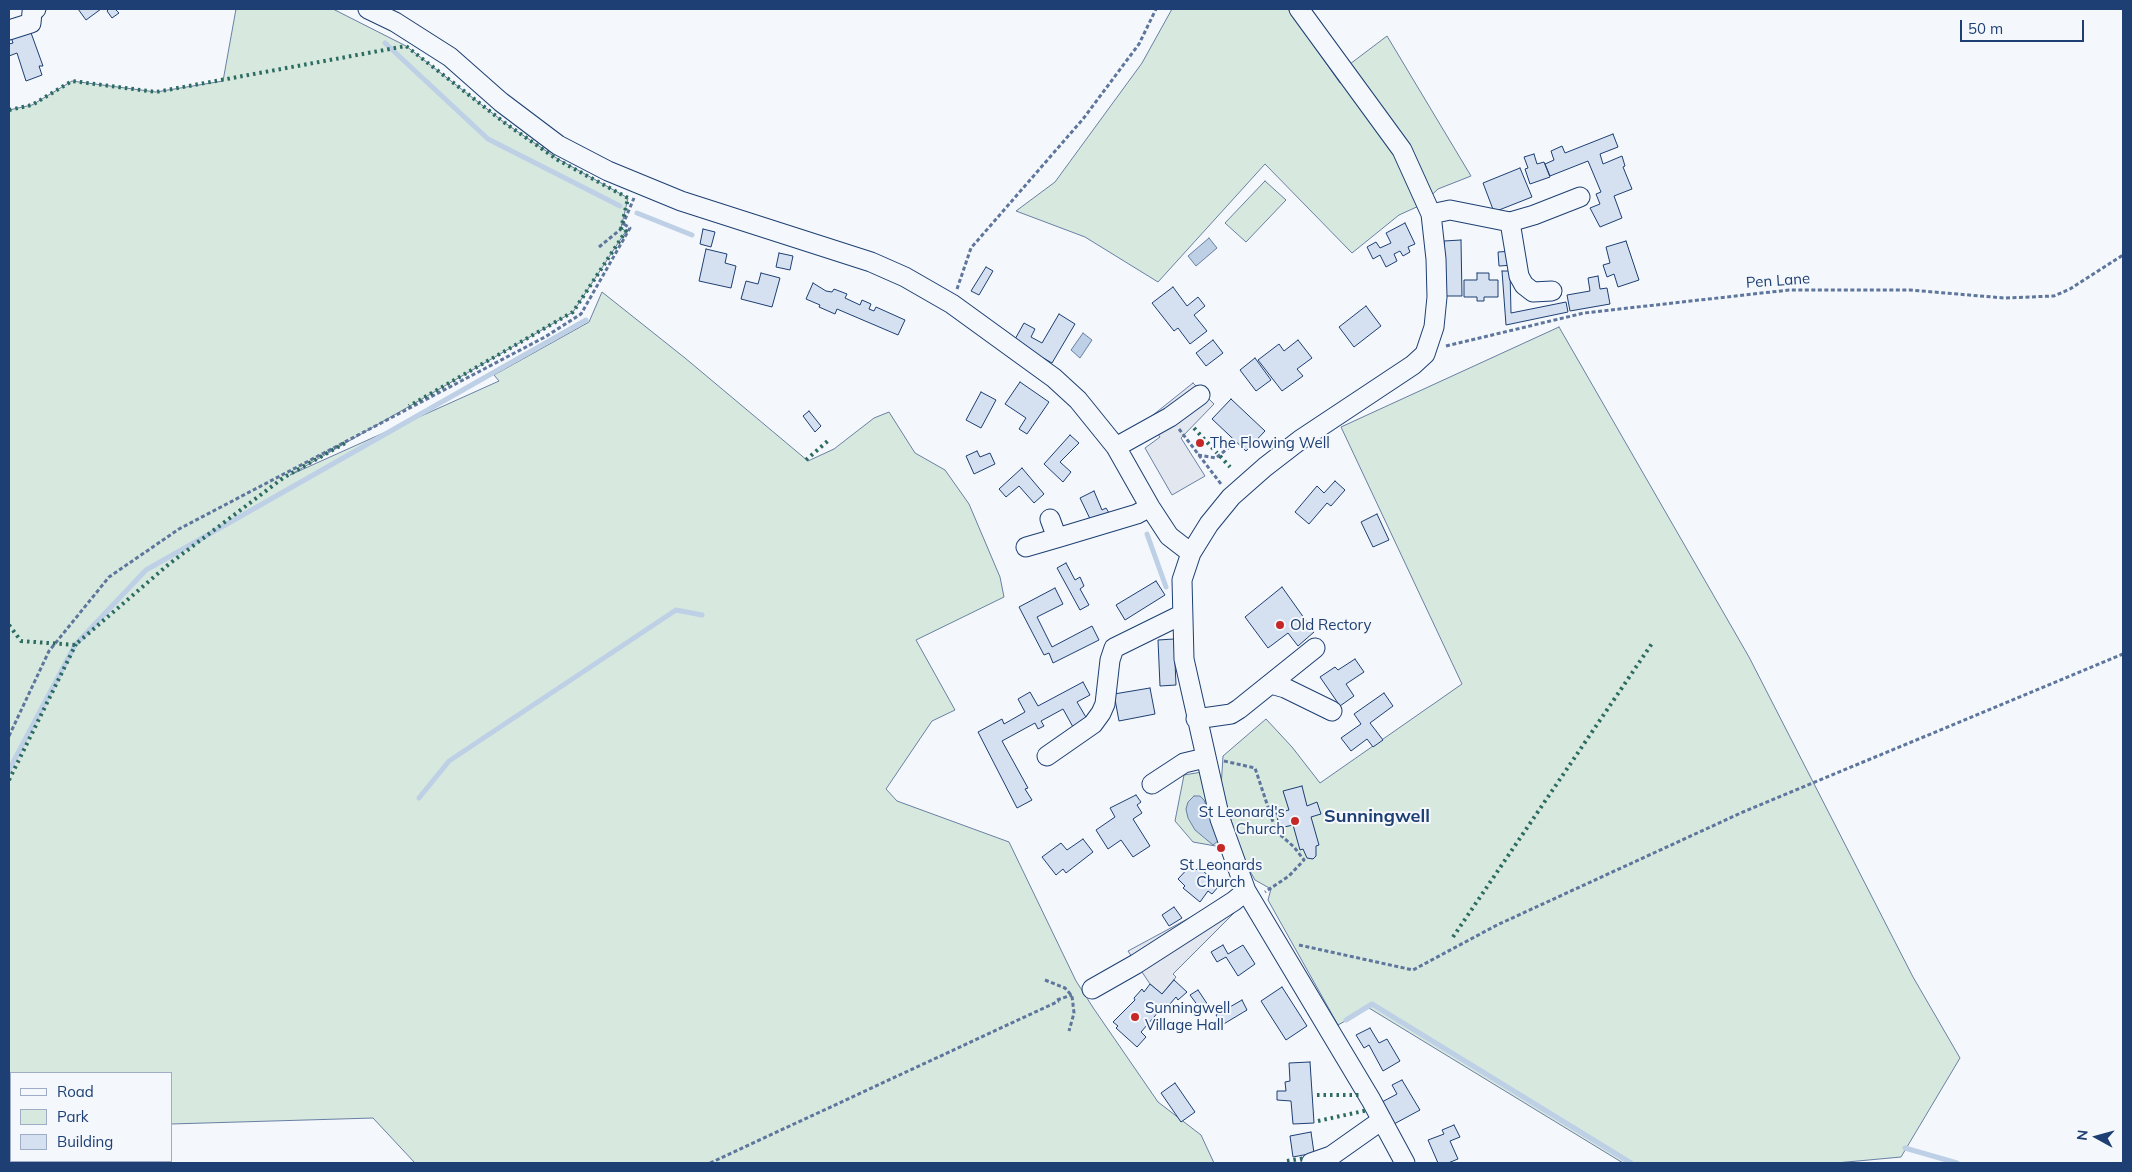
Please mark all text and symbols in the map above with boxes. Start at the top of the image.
scale bar [1962,10,2086,42]
text: 50 m [1968,19,2003,38]
street label: Pen Lane [1745,270,1811,292]
place label: The Flowing Well [1210,434,1330,452]
marker: The Flowing Well [1194,437,1206,449]
place label: Old Rectory [1290,616,1371,634]
marker: Old Rectory [1274,619,1286,631]
place label: St Leonard's Church [1199,803,1285,838]
district label: Sunningwell [1324,806,1430,828]
marker: St Leonard's Church [1289,815,1301,827]
marker: St Leonards Church [1215,842,1227,854]
place label: St Leonards Church [1180,856,1262,891]
place label: Sunningwell Village Hall [1145,999,1230,1034]
marker: Sunningwell Village Hall [1129,1011,1141,1023]
legend [10,1072,172,1162]
text: Road [57,1082,94,1101]
text: Park [57,1107,89,1126]
north arrow [2072,1112,2122,1162]
text: N [2073,1129,2092,1142]
text: Building [57,1132,113,1151]

